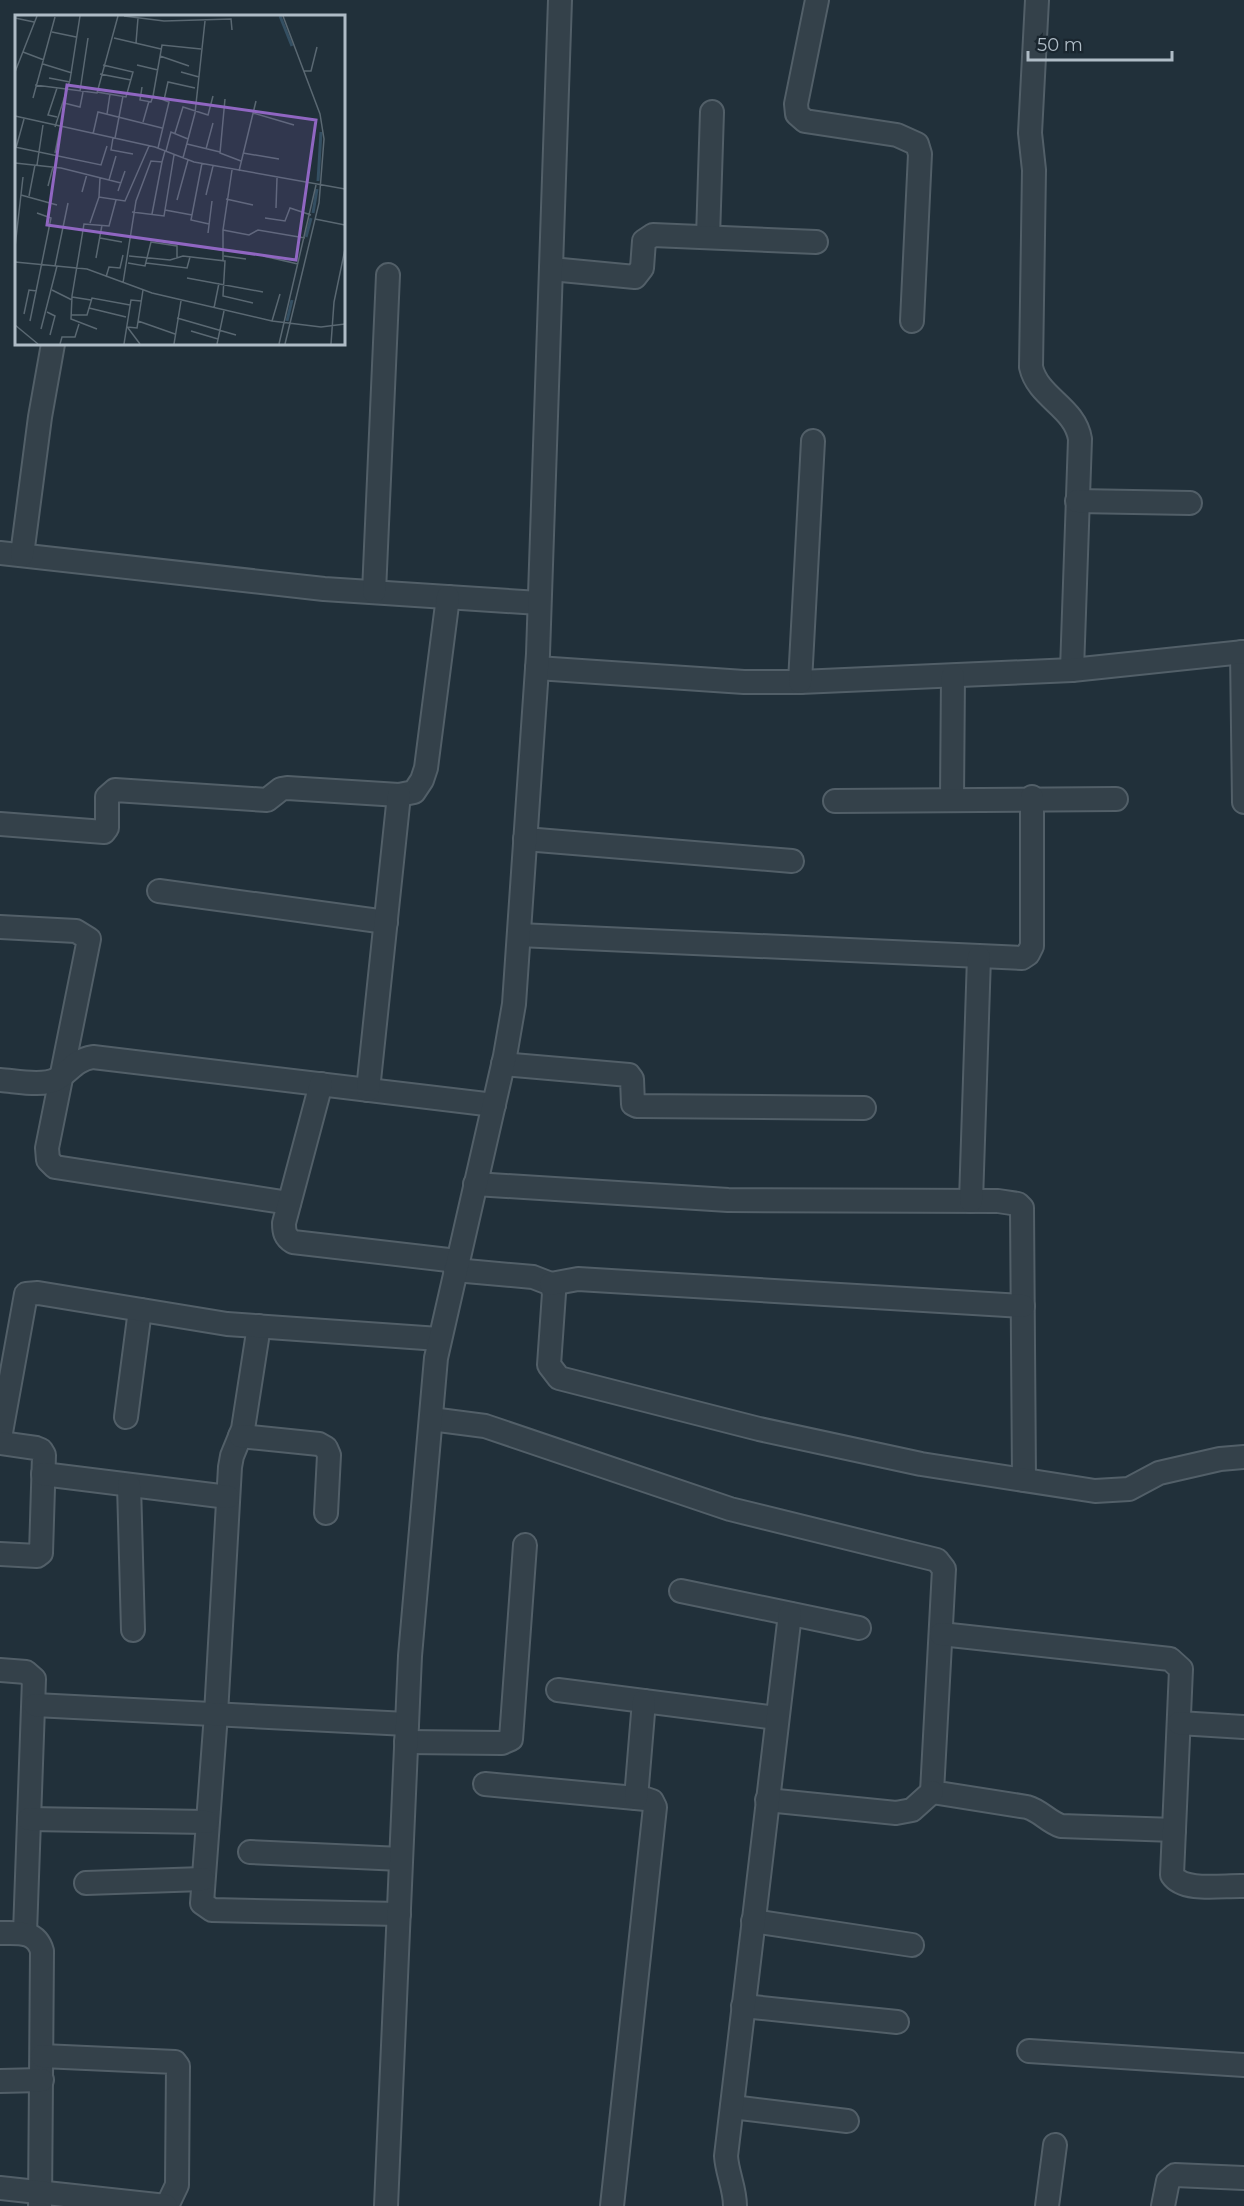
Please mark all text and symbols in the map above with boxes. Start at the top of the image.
inset map [15,15,345,345]
scale bar [1028,24,1172,62]
text: 50 m [1037,34,1083,56]

